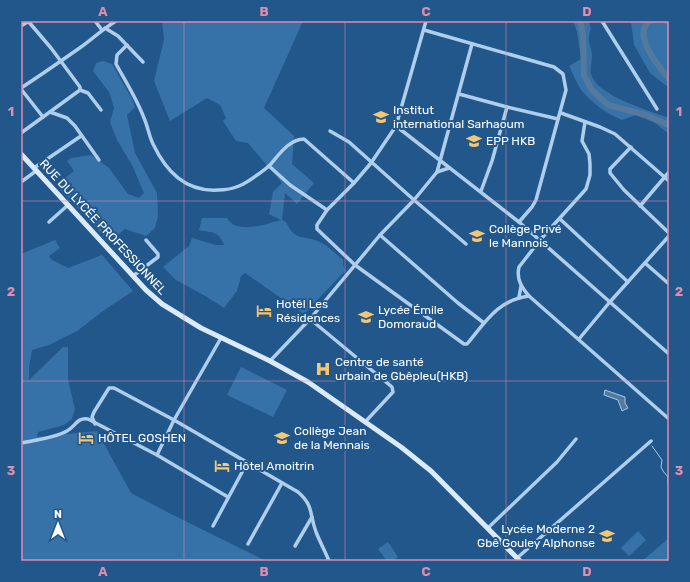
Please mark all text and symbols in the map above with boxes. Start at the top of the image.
text: A [98,4,108,19]
text: B [259,4,269,19]
text: C [421,4,431,19]
text: D [582,4,592,19]
place label: Institut international Sarhaoum [393,103,525,131]
text: 1 [8,104,14,119]
text: 1 [676,104,682,119]
school or university icon: Institut international Sarhaoum [372,108,390,126]
school or university icon: EPP HKB [465,132,483,150]
place label: EPP HKB [486,134,535,148]
street label: RUE DU LYCÉE PROFESSIONNEL [37,157,169,298]
place label: Collège Privé le Mannois [489,222,562,250]
school or university icon: Collège Privé le Mannois [468,227,486,245]
text: 2 [7,284,15,299]
text: 2 [675,284,683,299]
place label: Hotêl Les Résidences [276,297,340,325]
hotel icon: Hotêl Les Résidences [255,302,273,320]
place label: Lycée Émile Domoraud [378,303,444,331]
school or university icon: Lycée Émile Domoraud [357,308,375,326]
place label: Centre de santé urbain de Gbêpleu(HKB) [335,355,468,383]
hospital icon: Centre de santé urbain de Gbêpleu(HKB) [314,360,332,378]
place label: Collège Jean de la Mennais [294,424,370,452]
hotel icon: HÔTEL GOSHEN [77,429,95,447]
school or university icon: Collège Jean de la Mennais [273,429,291,447]
place label: HÔTEL GOSHEN [98,431,186,445]
hotel icon: Hôtel Amoitrin [213,457,231,475]
place label: Hôtel Amoitrin [234,459,314,473]
text: 3 [7,463,16,478]
text: 3 [675,463,684,478]
north arrow [38,504,78,544]
text: N [54,508,62,521]
place label: Lycée Moderne 2 Gbê Gouley Alphonse [477,522,595,550]
school or university icon: Lycée Moderne 2 Gbê Gouley Alphonse [598,527,616,545]
text: A [98,564,108,579]
text: B [259,564,269,579]
text: C [421,564,431,579]
text: D [582,564,592,579]

